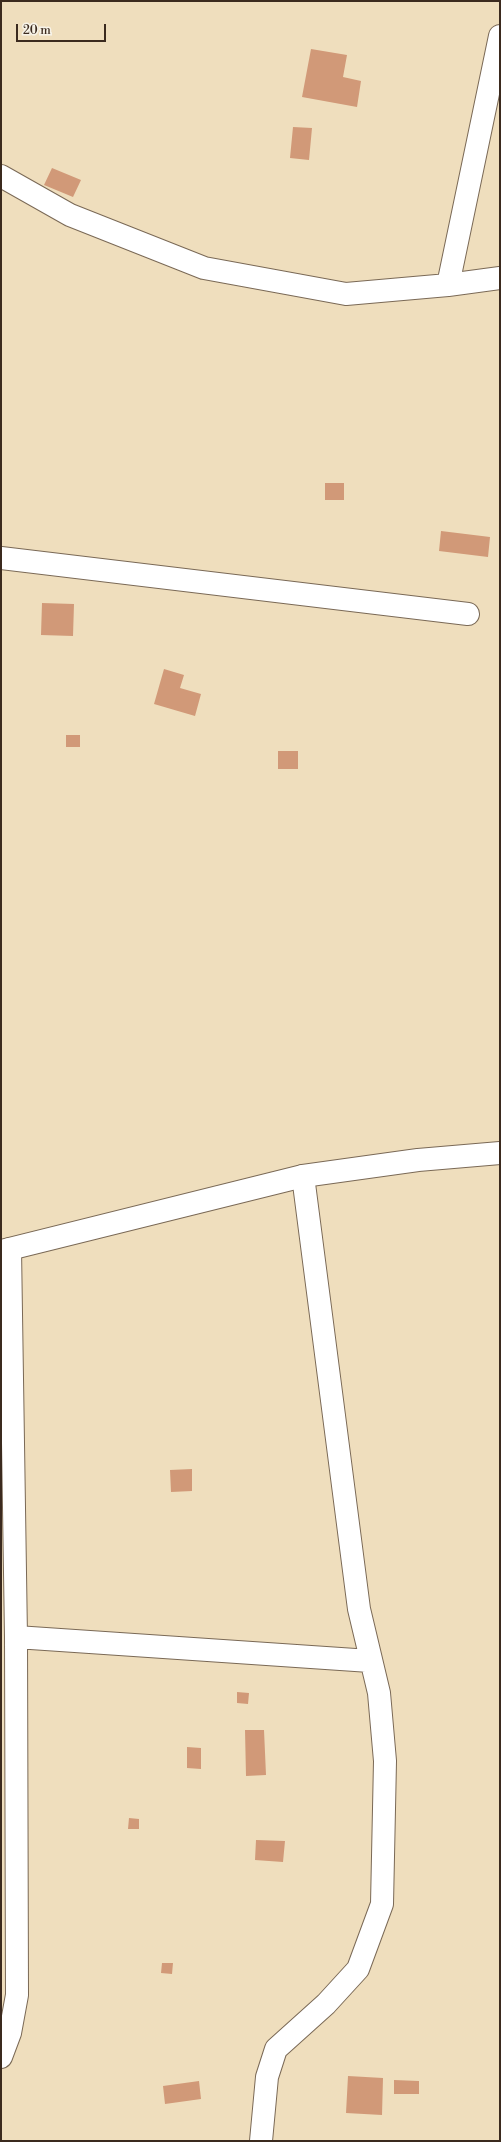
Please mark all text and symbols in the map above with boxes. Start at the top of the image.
scale bar [18,16,108,42]
text: 20 m [23,23,51,38]

